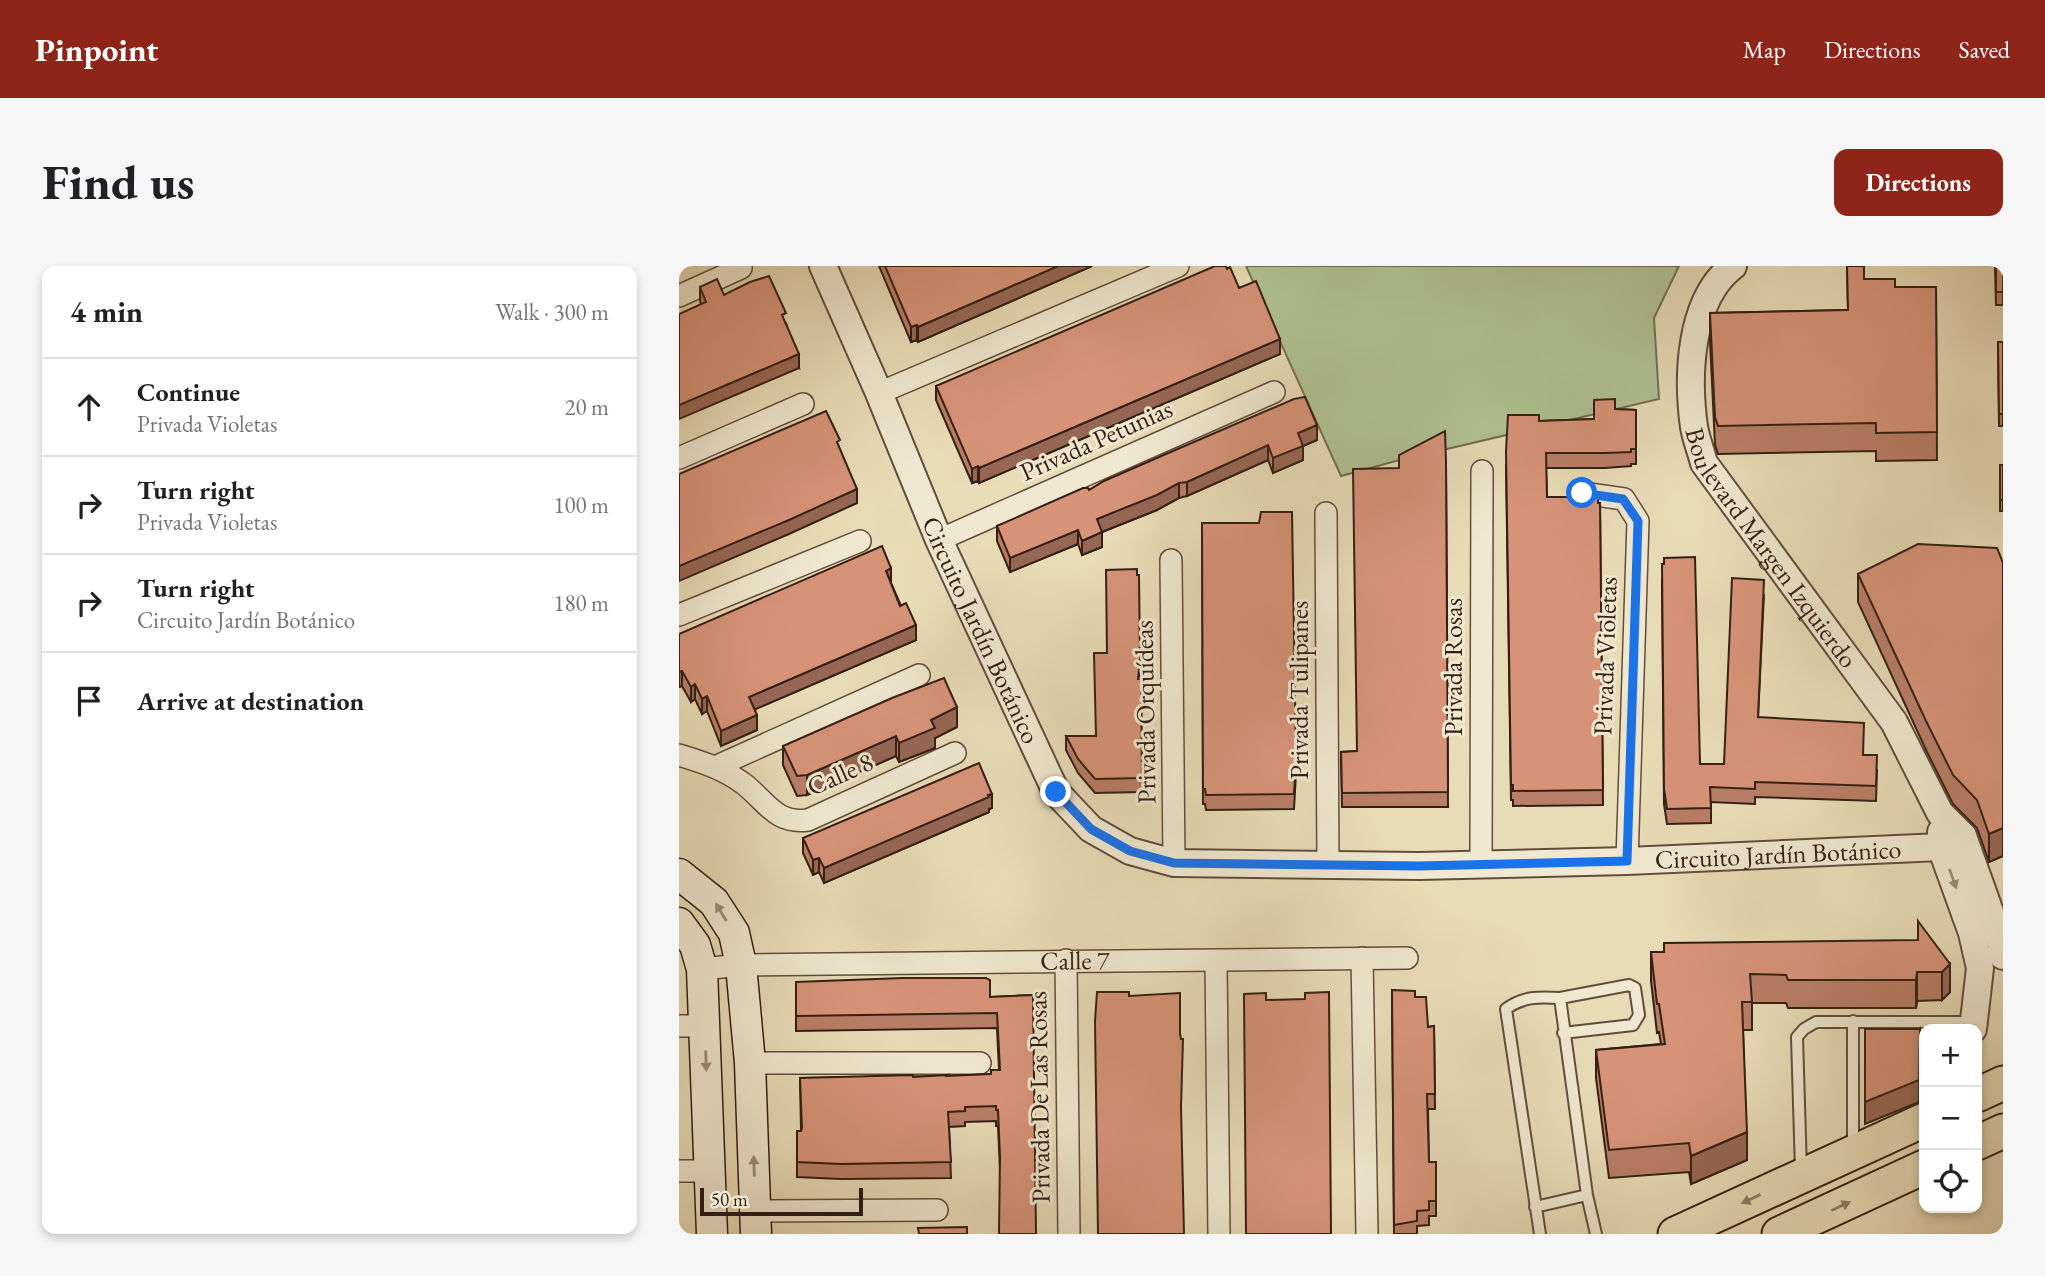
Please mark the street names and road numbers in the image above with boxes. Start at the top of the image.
street label: Privada Petunias [1014,391,1178,489]
street label: Boulevard Margen Izquierdo [1678,424,1866,675]
street label: Circuito Jardín Botánico [914,511,1048,749]
street label: Privada Violetas [1585,576,1625,736]
street label: Privada Rosas [1436,598,1470,736]
street label: Privada Tulipanes [1282,601,1316,779]
street label: Privada Orquídeas [1126,620,1164,804]
street label: Calle 8 [802,744,878,804]
street label: Circuito Jardín Botánico [1654,832,1902,877]
street label: Calle 7 [1040,943,1110,978]
street label: Privada De Las Rosas [1020,991,1058,1203]

